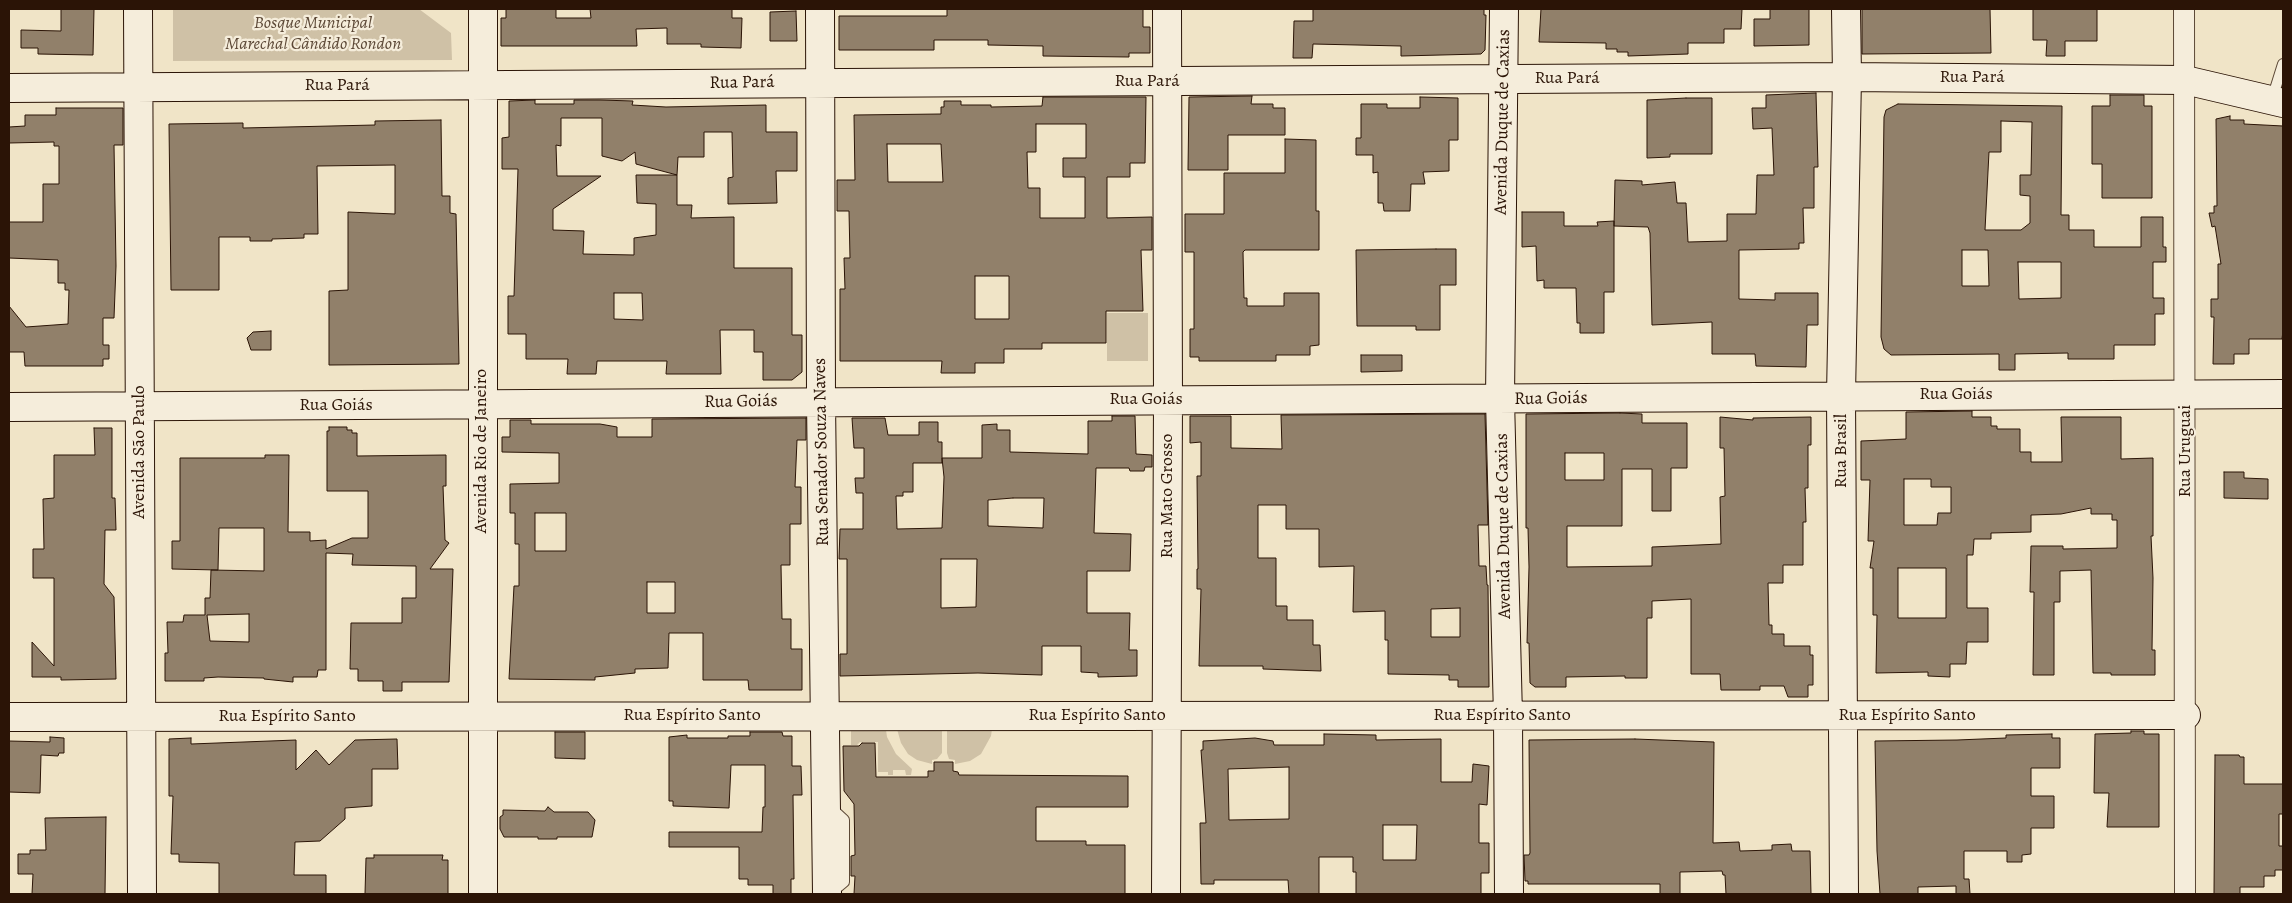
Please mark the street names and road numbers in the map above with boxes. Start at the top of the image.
street label: Avenida Duque de Caxias [1491,29,1515,215]
street label: Rua Pará [1939,67,2005,89]
street label: Rua Pará [1534,68,1600,90]
street label: Rua Pará [1114,71,1180,93]
street label: Rua Pará [709,72,775,94]
street label: Rua Pará [304,75,370,97]
street label: Rua Senador Souza Naves [810,358,834,546]
street label: Avenida Rio de Janeiro [471,369,493,533]
street label: Rua Goiás [1919,384,1993,406]
street label: Avenida São Paulo [129,385,151,519]
street label: Rua Goiás [1514,388,1588,410]
street label: Rua Goiás [1109,389,1183,411]
street label: Rua Goiás [704,391,778,413]
street label: Rua Goiás [299,395,373,417]
street label: Rua Uruguai [2175,405,2197,497]
street label: Rua Brasil [1831,414,1853,488]
street label: Avenida Duque de Caxias [1492,433,1516,619]
street label: Rua Mato Grosso [1157,434,1179,558]
street label: Rua Espírito Santo [623,705,761,727]
street label: Rua Espírito Santo [1028,705,1166,727]
street label: Rua Espírito Santo [1433,705,1571,727]
street label: Rua Espírito Santo [1838,705,1976,727]
street label: Rua Espírito Santo [218,706,356,728]

